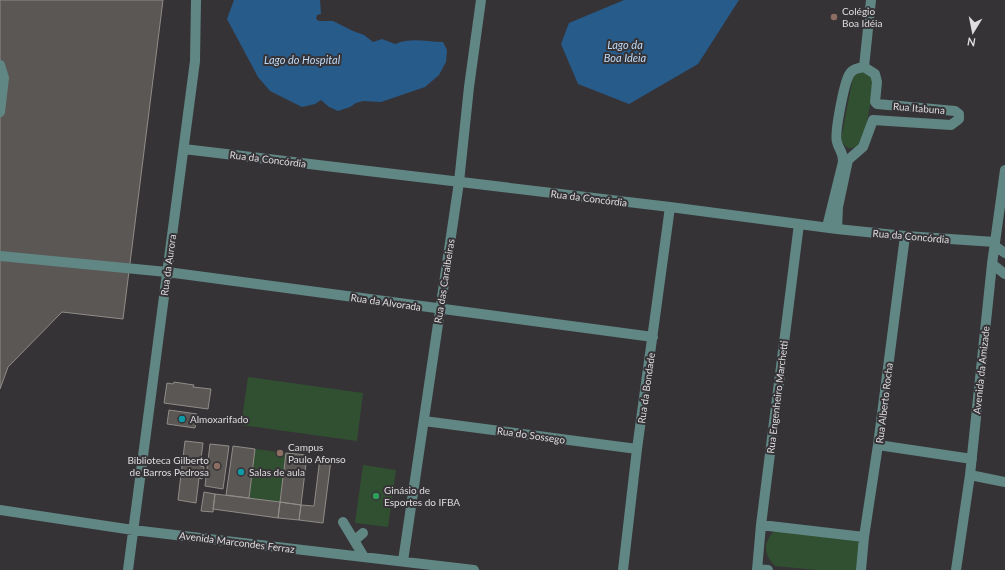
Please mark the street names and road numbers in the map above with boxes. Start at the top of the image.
street label: Rua Itabuna [893,100,946,116]
street label: Rua da Concórdia [229,148,307,170]
street label: Rua da Concórdia [550,187,628,209]
street label: Rua da Concórdia [872,227,950,245]
street label: Rua da Aurora [158,234,178,296]
street label: Rua das Caraibeiras [431,238,457,324]
street label: Rua da Alvorada [350,291,422,313]
street label: Avenida da Amizade [970,325,992,415]
street label: Rua Engenheiro Marchetti [764,340,790,454]
street label: Rua da Bondade [635,352,657,424]
street label: Rua Alberto Rocha [873,362,895,444]
street label: Rua do Sossego [496,424,566,446]
street label: Avenida Marcondes Ferraz [179,529,296,555]

